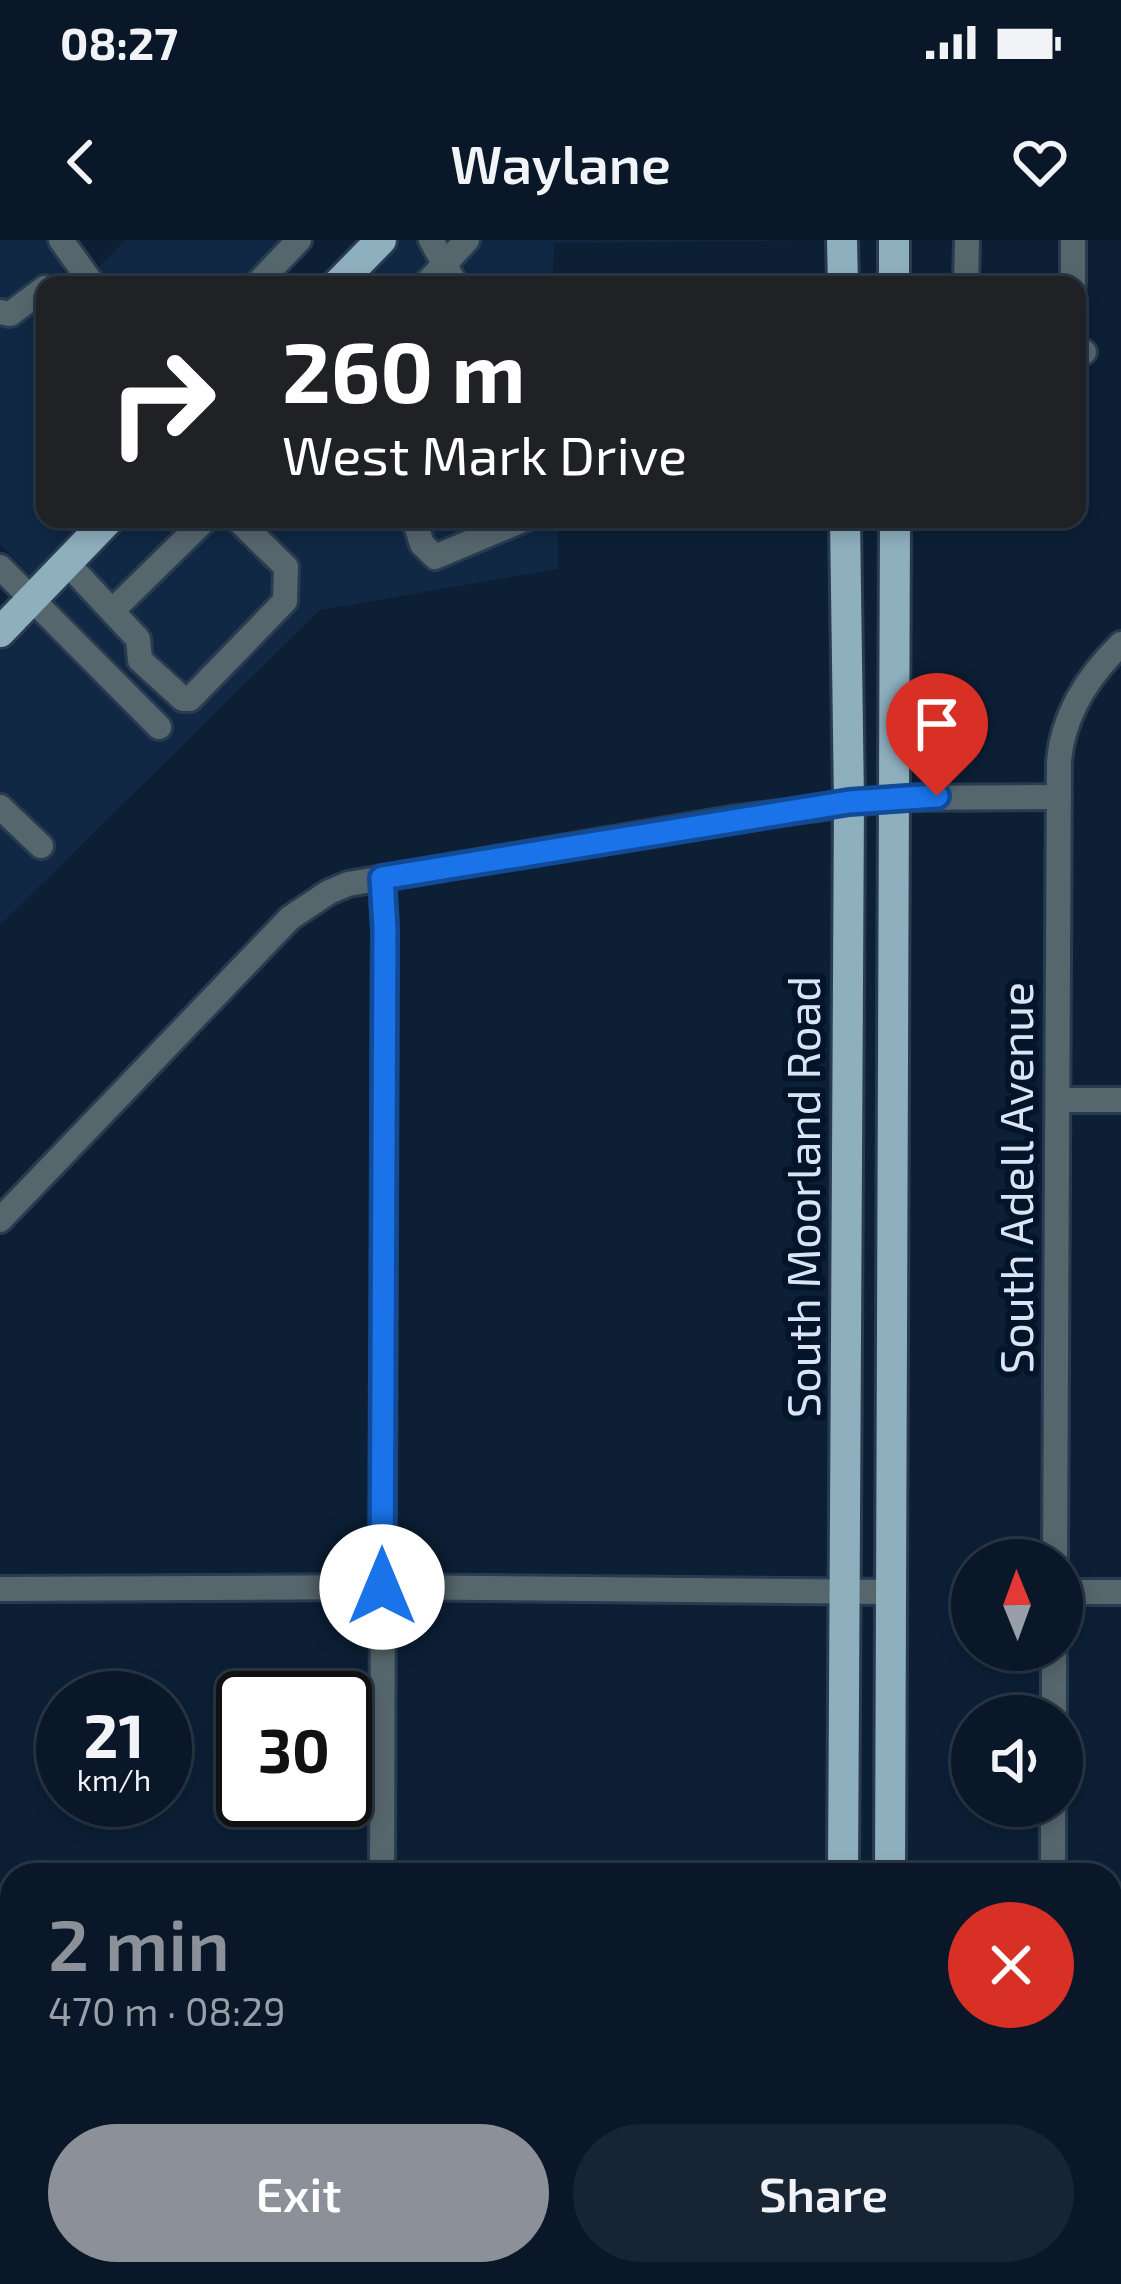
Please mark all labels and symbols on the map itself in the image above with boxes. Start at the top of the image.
pin [886,673,988,796]
street label: South Moorland Road [775,976,829,1418]
street label: South Adell Avenue [988,982,1042,1374]
position arrow [319,1524,445,1650]
north arrow [951,1539,1083,1671]
speed limit sign: 30 [216,1671,372,1827]

